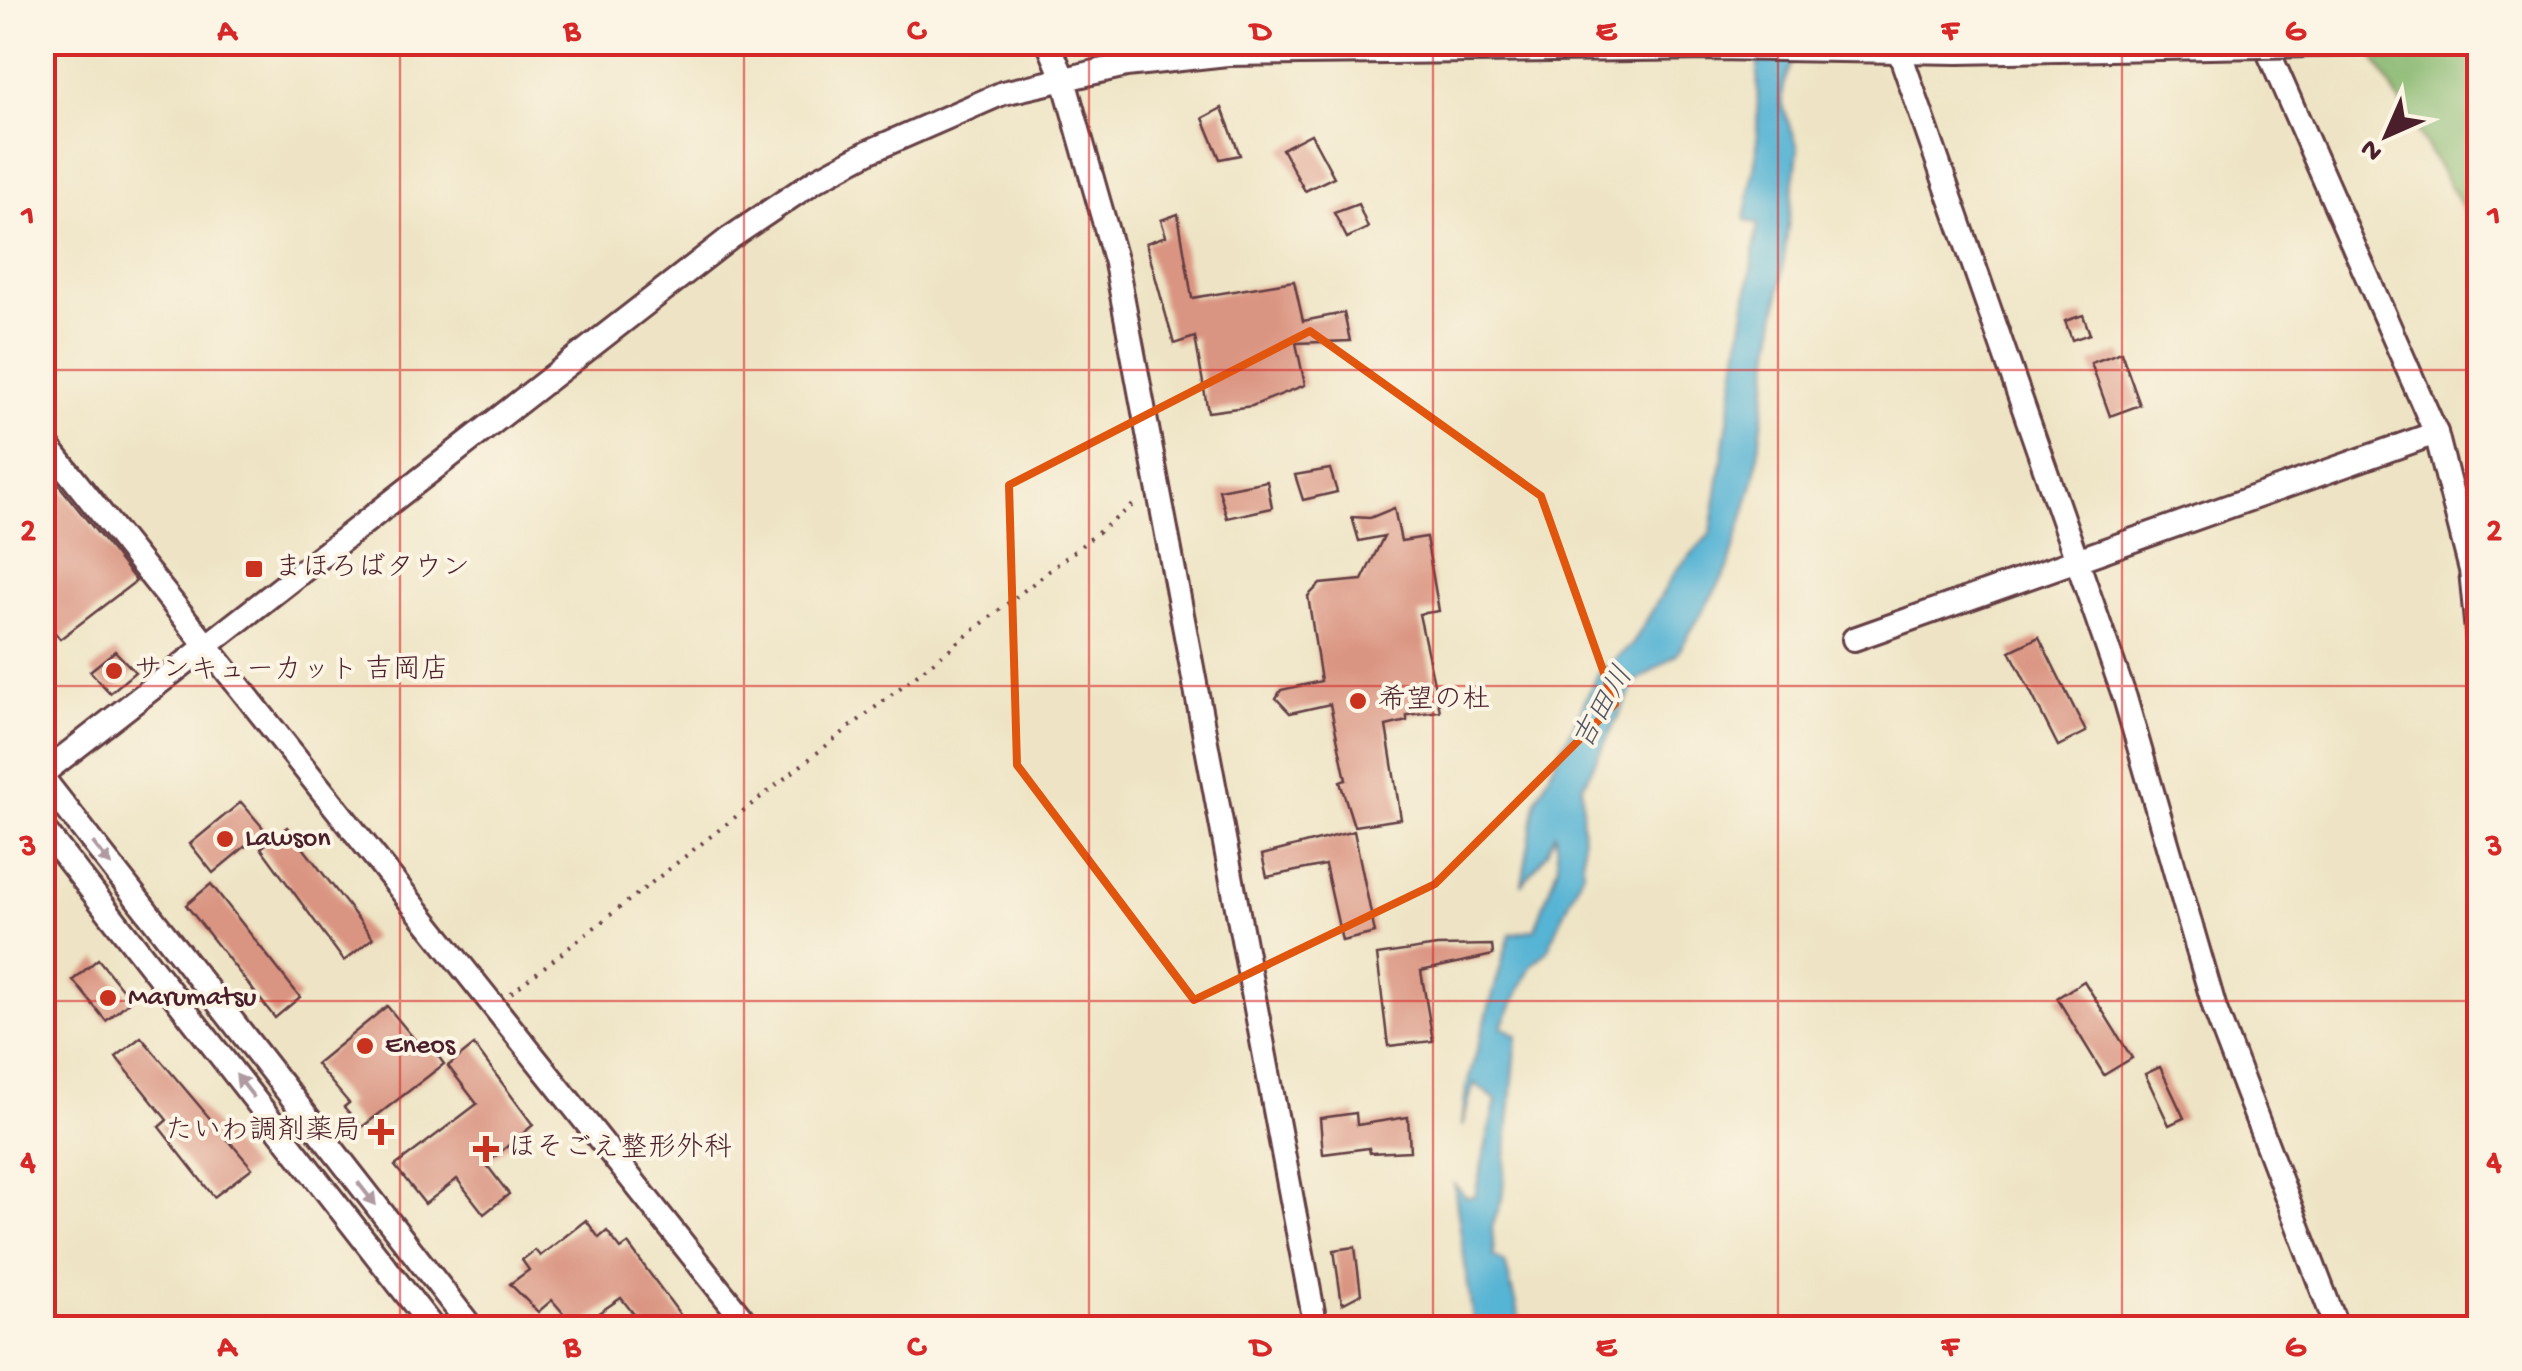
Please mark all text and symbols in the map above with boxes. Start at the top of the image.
text: A [217,14,239,52]
text: B [563,14,582,52]
text: C [907,14,927,52]
text: D [1248,14,1273,52]
text: E [1596,14,1618,52]
text: F [1941,14,1961,52]
text: G [2285,14,2307,52]
north arrow [2337,85,2437,185]
text: N [2354,131,2391,168]
text: 1 [21,199,34,237]
text: 1 [2487,199,2500,237]
text: 2 [20,514,36,552]
text: 2 [2486,514,2502,552]
place label: まほろばタウン [274,553,470,586]
marker: まほろばタウン [243,558,265,580]
place label: サンキューカット 吉岡店 [134,654,449,688]
marker: サンキューカット 吉岡店 [103,660,125,682]
water label: 吉田川 [1566,661,1643,757]
place label: 希望の杜 [1378,684,1490,718]
marker: 希望の杜 [1347,690,1369,712]
place label: Lawson [245,823,331,856]
marker: Lawson [214,828,236,850]
text: 3 [19,829,36,867]
text: 3 [2485,829,2502,867]
one-way arrow [92,841,113,867]
place label: Marumatsu [128,982,256,1015]
marker: Marumatsu [97,987,119,1009]
place label: Eneos [385,1030,456,1063]
marker: Eneos [354,1035,376,1057]
one-way arrow [234,1073,255,1099]
place label: たいわ調剤薬局 [165,1115,361,1149]
marker: たいわ調剤薬局 [370,1121,392,1143]
place label: ほそごえ整形外科 [508,1132,732,1166]
marker: ほそごえ整形外科 [473,1136,499,1162]
text: 4 [19,1145,36,1183]
text: 4 [2485,1145,2502,1183]
one-way arrow [356,1180,377,1206]
text: A [217,1330,239,1368]
text: B [563,1330,582,1368]
text: C [907,1330,927,1368]
text: D [1248,1330,1273,1368]
text: E [1596,1330,1618,1368]
text: F [1941,1330,1961,1368]
text: G [2285,1330,2307,1368]

